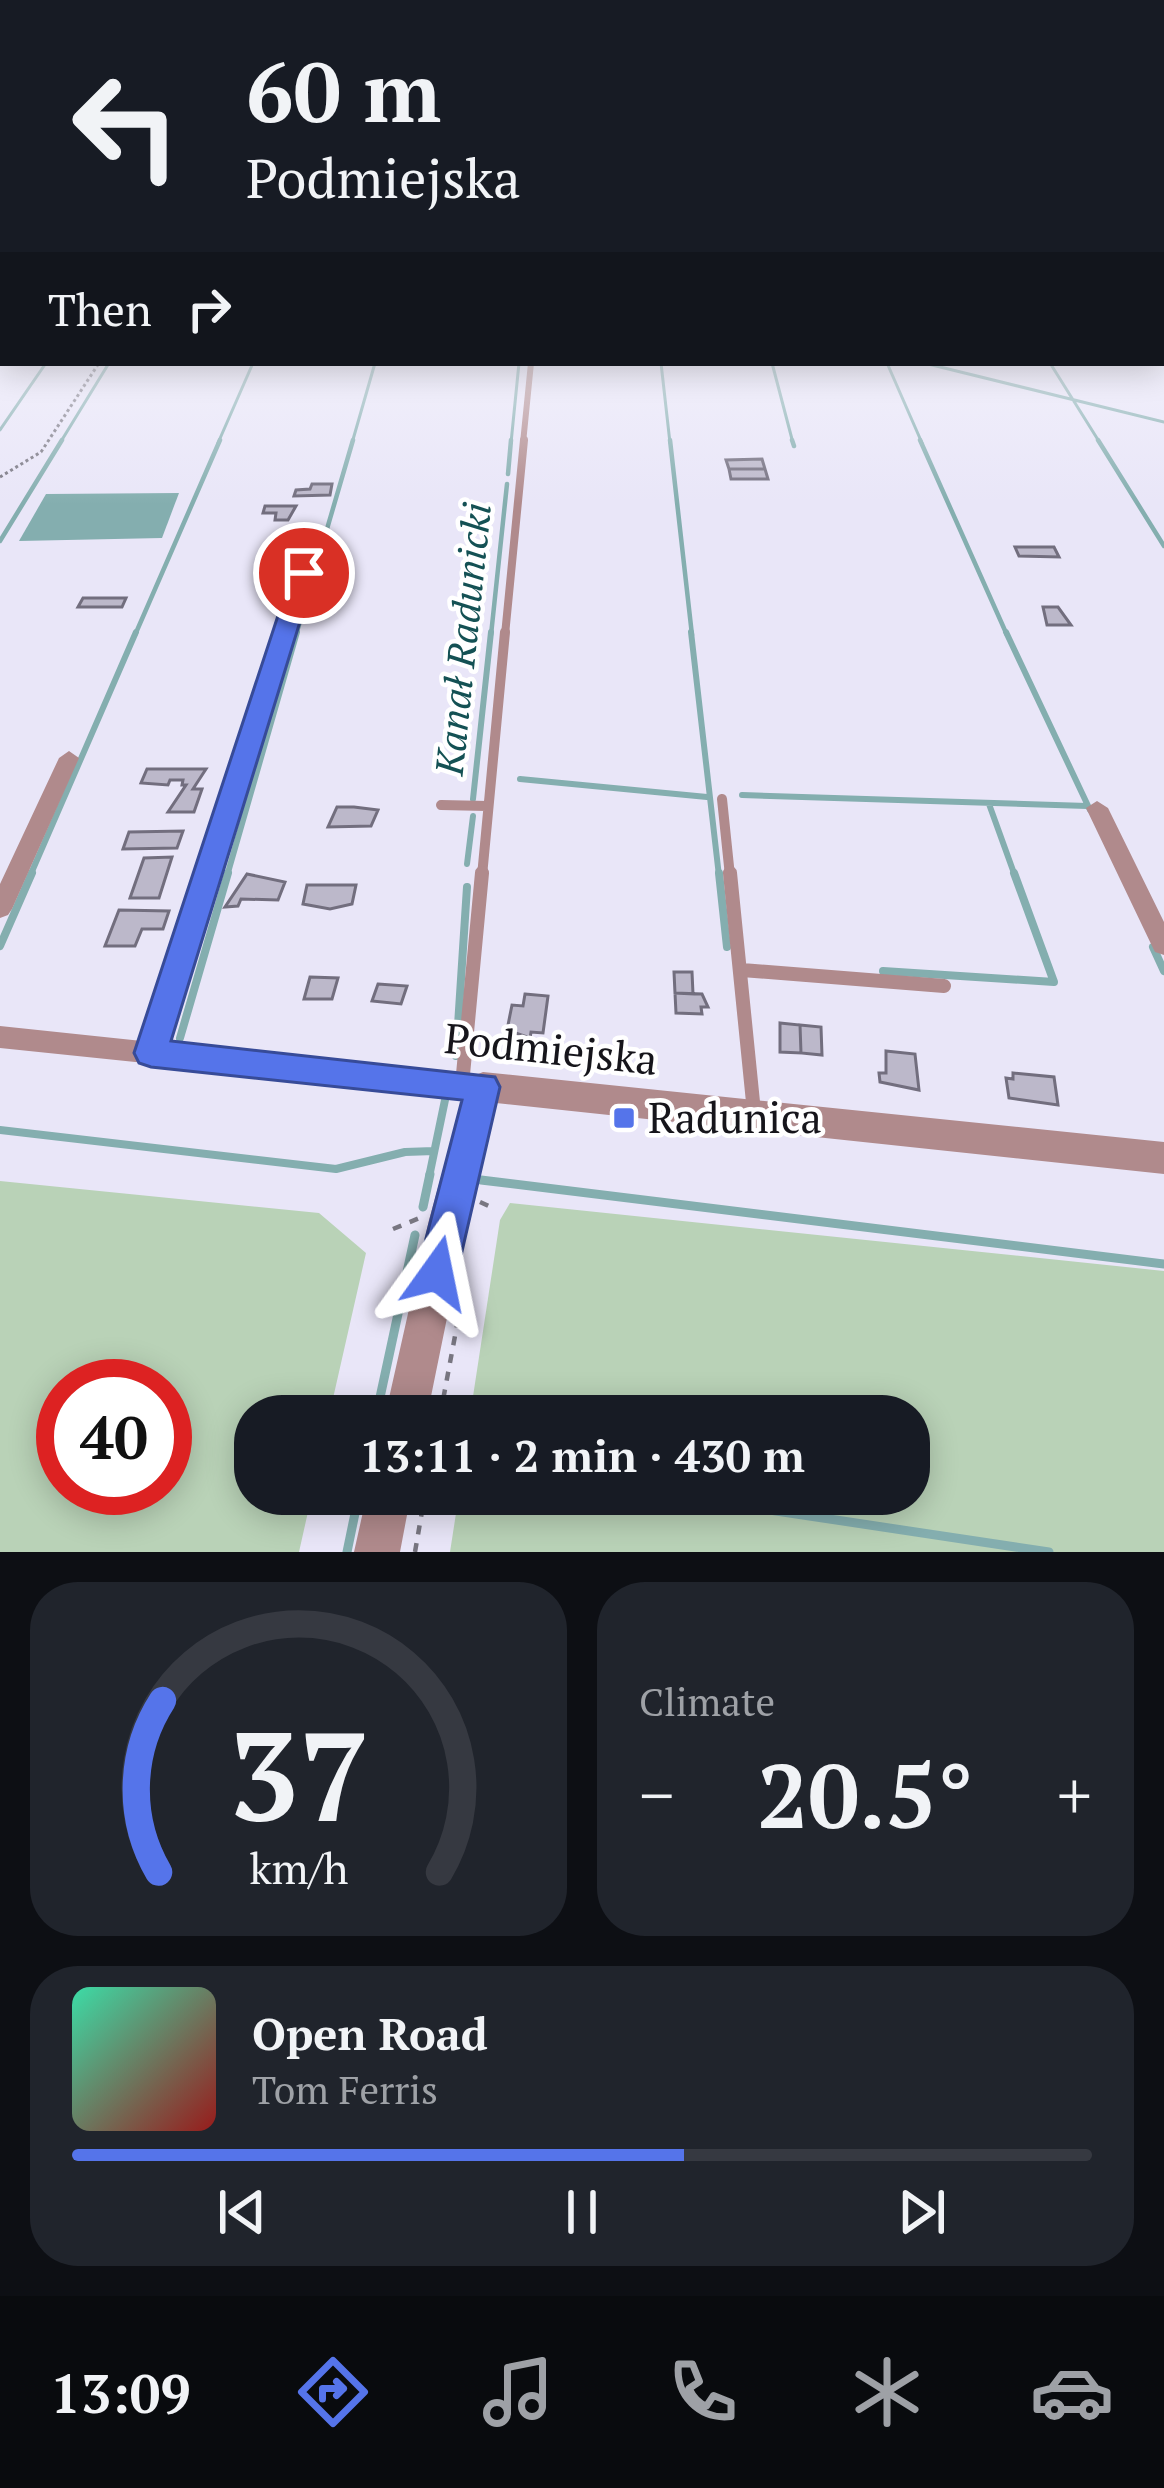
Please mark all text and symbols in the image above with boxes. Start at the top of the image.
text: 60 m [246,35,441,146]
icon: left [48,48,204,204]
text: Podmiejska [246,142,520,213]
icon: right [176,276,242,342]
text: Then [48,279,152,339]
water label: Kanał Radunicki [422,500,502,779]
pin [253,522,355,624]
icon: arrive [271,540,337,606]
street label: Podmiejska [442,1009,660,1087]
place label: Radunica [648,1089,822,1145]
marker: Radunica [611,1105,637,1131]
position arrow [374,1210,500,1336]
speed limit sign: 40 [36,1359,192,1515]
text: 13:11 · 2 min · 430 m [359,1425,805,1485]
text: Climate [639,1675,775,1727]
text: 37 [228,1691,369,1857]
text: 20.5° [757,1734,974,1854]
text: − [639,1750,674,1838]
text: + [1057,1750,1092,1838]
text: km/h [249,1839,348,1896]
text: Open Road [252,2003,488,2063]
text: Tom Ferris [252,2063,438,2115]
icon: previous [209,2179,275,2245]
icon: pause [549,2179,615,2245]
icon: next [889,2179,955,2245]
icon: directions [291,2350,375,2434]
icon: music [476,2350,560,2434]
icon: phone [661,2350,745,2434]
icon: climate [845,2350,929,2434]
icon: car [1030,2350,1114,2434]
text: 13:09 [50,2357,191,2428]

